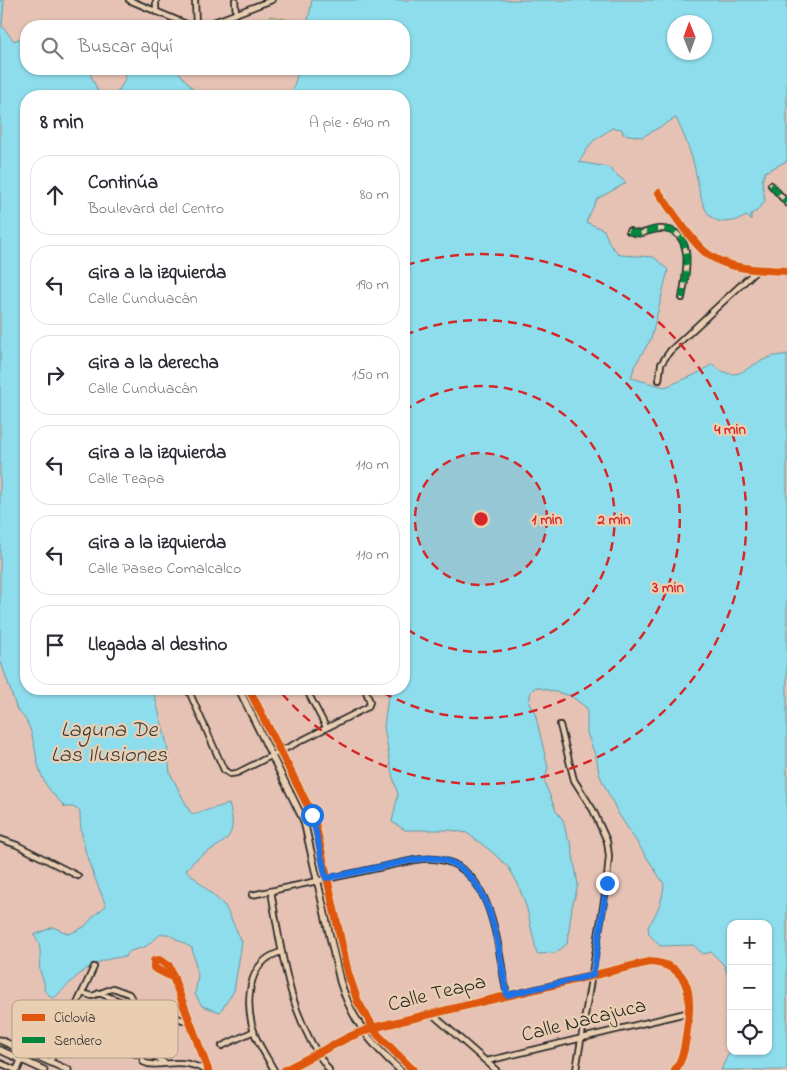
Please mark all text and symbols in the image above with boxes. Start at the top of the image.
north arrow [667,15,712,60]
search box [20,20,410,75]
icon: search [38,34,66,62]
text: Buscar aquí [78,34,173,61]
text: 8 min [40,108,84,138]
text: A pie · 640 m [309,111,390,135]
text: Continúa [88,170,158,197]
icon: ahead [41,181,69,209]
text: 80 m [360,183,389,207]
text: Boulevard del Centro [88,197,224,221]
text: Gira a la izquierda [88,260,226,287]
icon: left [41,271,69,299]
text: 190 m [356,273,389,297]
text: Calle Cunduacán [88,287,198,311]
text: Gira a la derecha [88,350,219,377]
icon: right [41,361,69,389]
text: 150 m [351,363,389,387]
text: Calle Cunduacán [88,377,198,401]
text: 4 min [713,419,746,441]
text: Gira a la izquierda [88,440,226,467]
icon: left [41,451,69,479]
text: 110 m [355,453,389,477]
text: Calle Teapa [88,467,164,491]
text: 1 min [532,509,563,531]
text: 2 min [597,509,631,531]
centre of rings [472,510,490,528]
text: Gira a la izquierda [88,530,226,557]
icon: left [41,541,69,569]
text: 110 m [355,543,389,567]
text: Calle Paseo Comalcalco [88,557,241,581]
text: 3 min [651,577,684,599]
icon: arrive [41,631,69,659]
text: Llegada al destino [88,632,227,659]
water label: Laguna De Las Ilusiones [51,715,168,772]
route start [301,804,324,827]
route end [596,872,619,895]
map controls [727,920,772,1055]
button: + [727,920,772,965]
button: − [727,965,772,1010]
street label: Calle Teapa [385,967,489,1021]
street label: Calle Nacajuca [518,991,650,1051]
legend [12,1000,178,1058]
text: Ciclovía [54,1008,96,1029]
button: locate [727,1010,772,1055]
text: Sendero [54,1031,102,1052]

